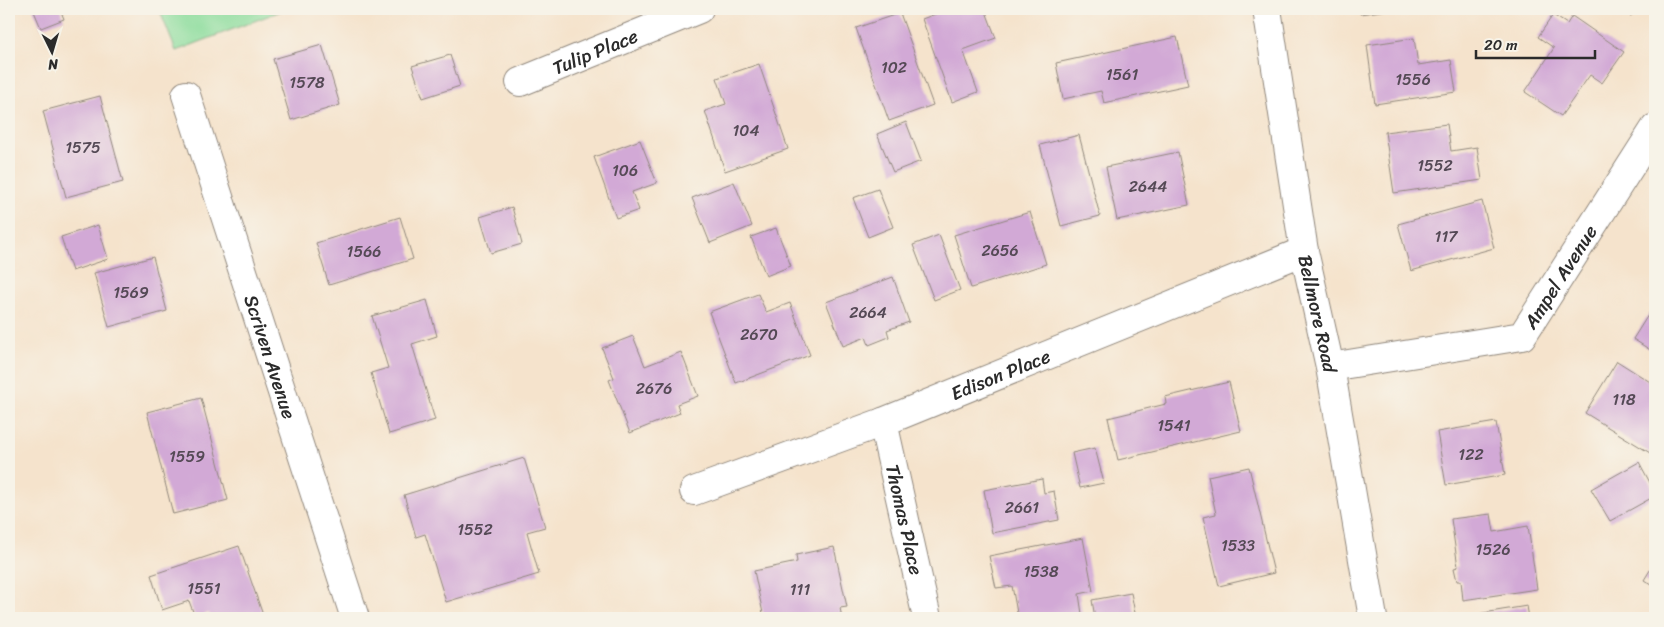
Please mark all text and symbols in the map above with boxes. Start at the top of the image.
street label: Tulip Place [547,19,643,84]
north arrow [28,28,78,78]
scale bar [1476,28,1595,60]
text: 20 m [1484,32,1518,58]
text: N [47,51,60,77]
house number: 102 [881,53,907,82]
house number: 1561 [1106,60,1138,89]
house number: 1556 [1395,65,1431,94]
house number: 1578 [289,68,325,97]
house number: 104 [733,116,759,145]
house number: 1575 [65,133,101,162]
house number: 1552 [1417,151,1453,180]
house number: 106 [612,156,638,185]
house number: 2644 [1129,172,1167,201]
street label: Ampel Avenue [1514,218,1606,336]
house number: 117 [1435,222,1458,251]
house number: 2656 [981,236,1019,265]
house number: 1566 [347,237,381,266]
street label: Bellmore Road [1289,252,1347,376]
house number: 1569 [113,278,149,307]
street label: Scriven Avenue [235,290,306,423]
house number: 2664 [849,298,887,327]
house number: 2670 [740,320,778,349]
street label: Edison Place [945,339,1056,409]
house number: 2676 [636,374,672,403]
house number: 118 [1612,385,1636,414]
house number: 1541 [1157,411,1191,440]
house number: 122 [1458,440,1484,469]
house number: 1559 [169,442,205,471]
street label: Thomas Place [876,461,933,578]
house number: 2661 [1005,493,1039,522]
house number: 1552 [457,515,493,544]
house number: 1533 [1221,531,1255,560]
house number: 1526 [1476,535,1510,564]
house number: 1538 [1023,557,1059,586]
house number: 1551 [187,574,221,603]
house number: 111 [790,575,810,604]

